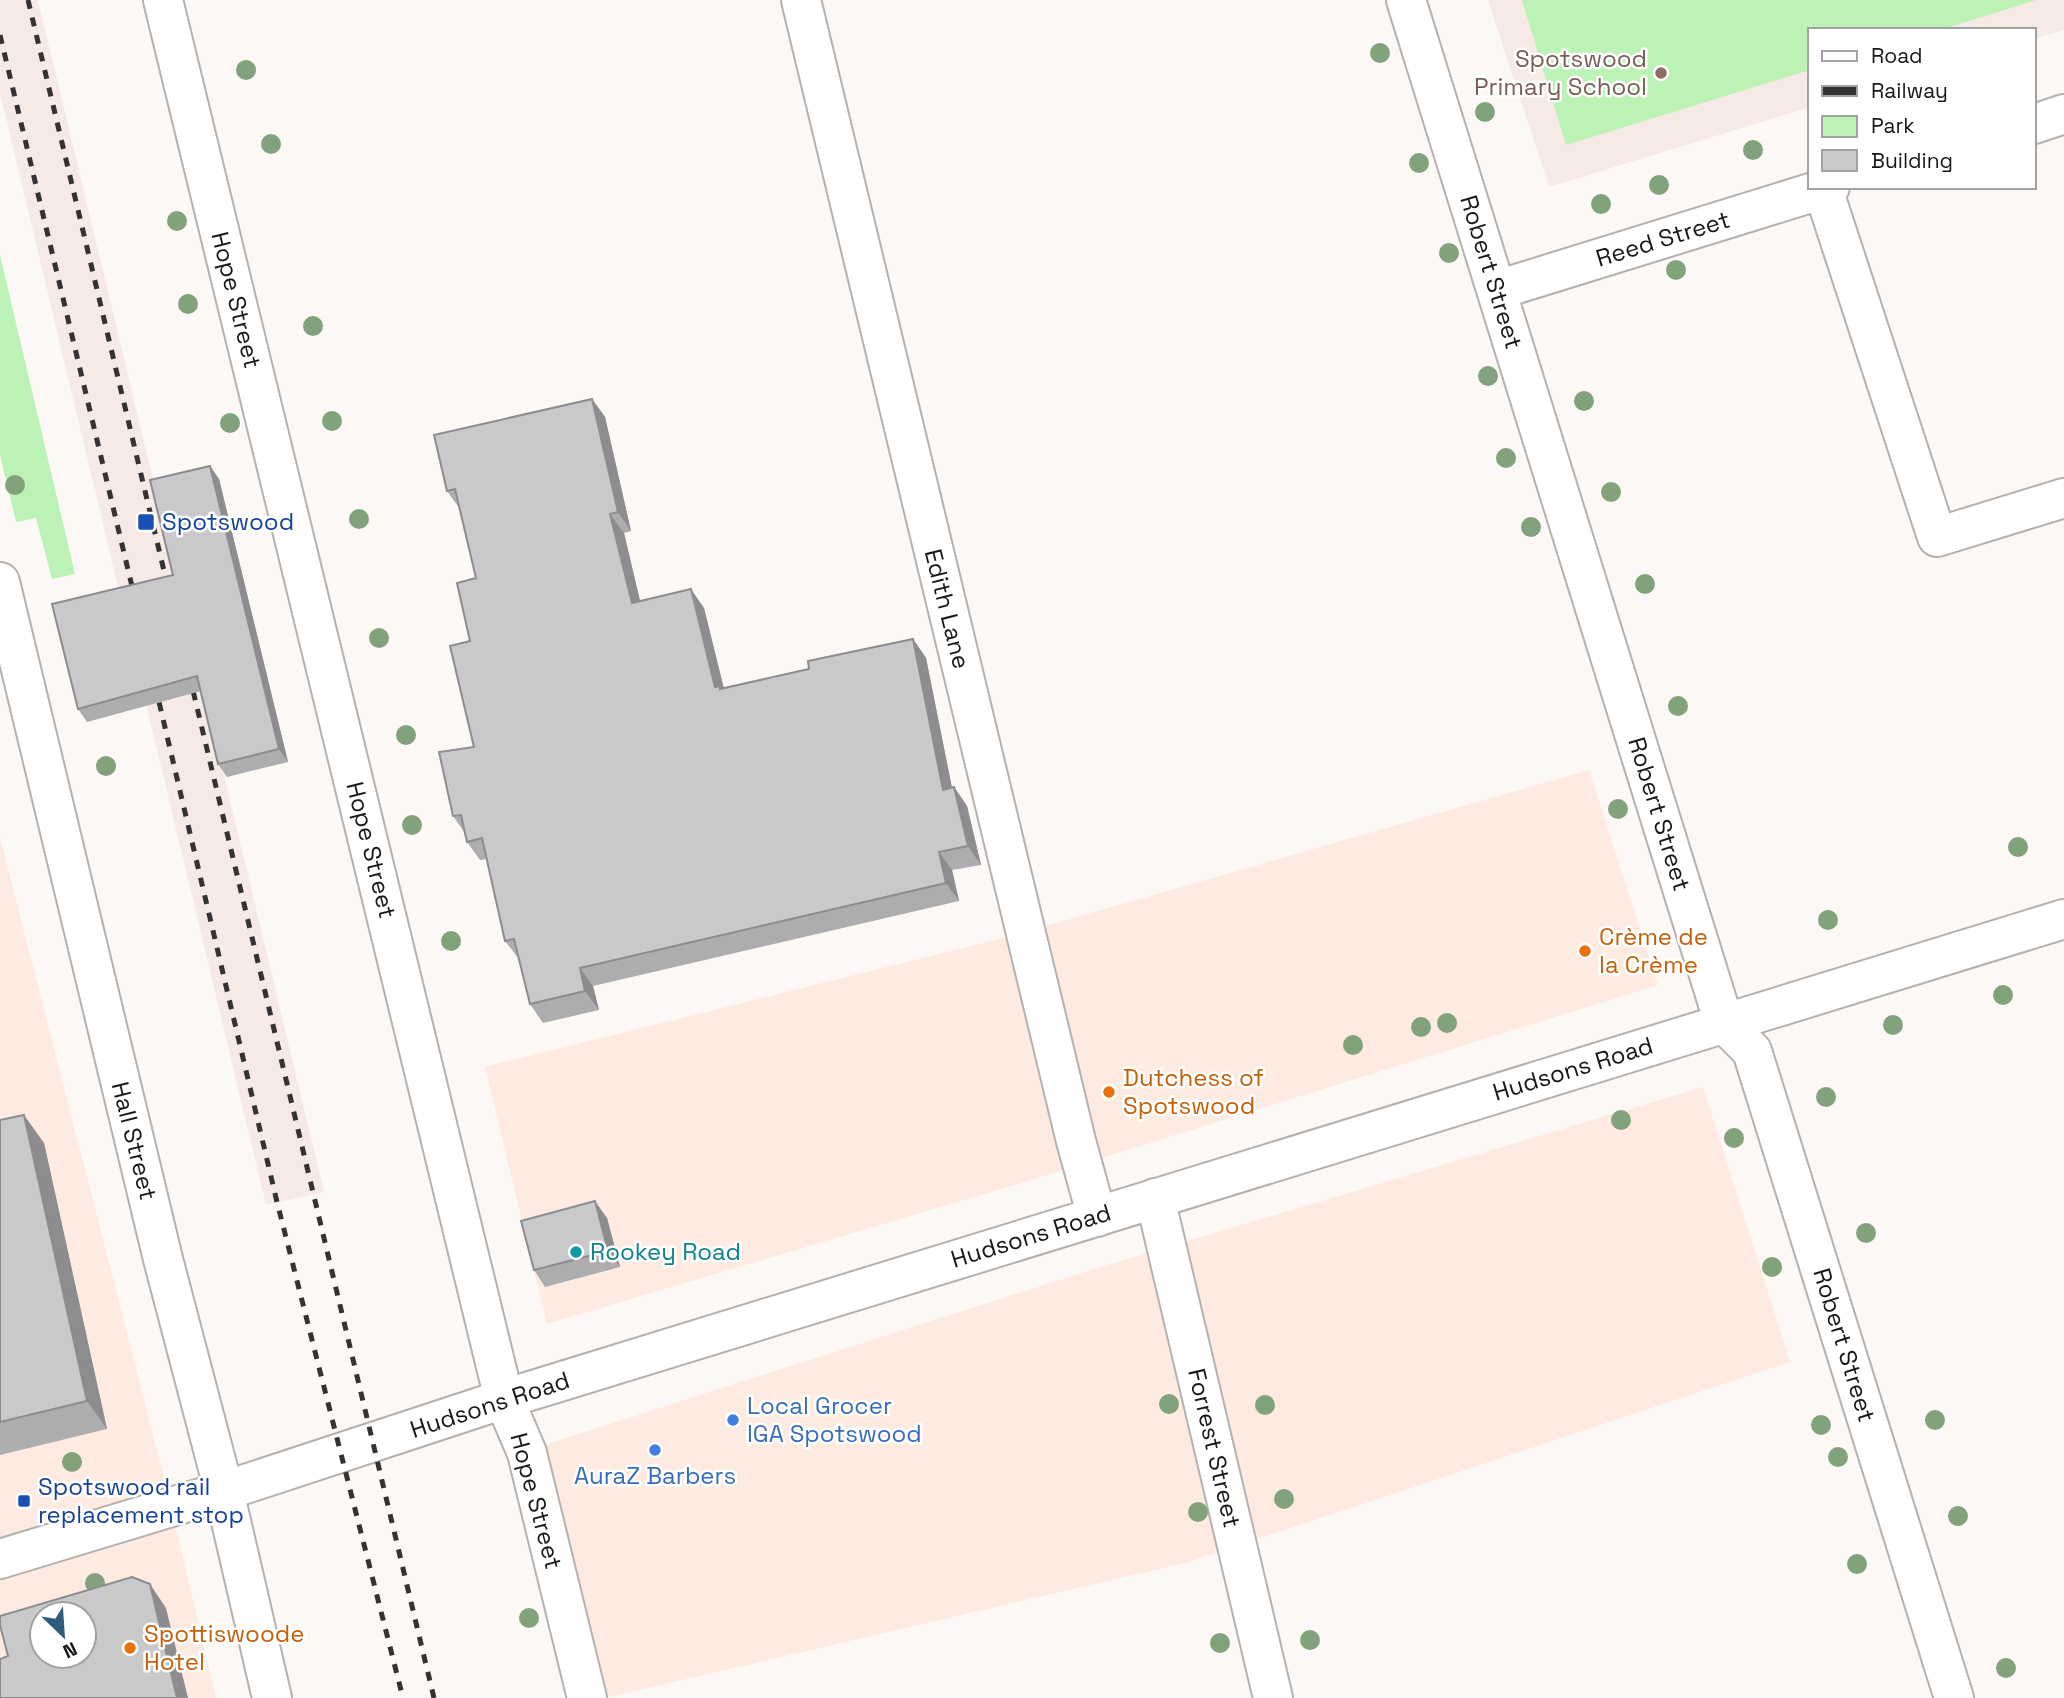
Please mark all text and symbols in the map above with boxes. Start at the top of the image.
legend [1808,28,2036,189]
text: Road [1871,42,1923,69]
place label: Spotswood Primary School [1474,43,1647,102]
marker: Spotswood Primary School [1653,65,1669,81]
text: Railway [1871,77,1948,104]
text: Park [1871,112,1915,139]
text: Building [1871,147,1953,174]
street label: Robert Street [1453,191,1530,353]
street label: Reed Street [1592,203,1734,274]
street label: Hope Street [205,228,268,371]
place label: Spotswood [162,506,294,537]
marker: Spotswood [136,512,156,532]
street label: Edith Lane [918,546,977,672]
street label: Robert Street [1621,733,1698,895]
street label: Hope Street [340,778,403,921]
place label: Crème de la Crème [1599,921,1708,980]
marker: Crème de la Crème [1577,943,1593,959]
street label: Hudsons Road [1489,1029,1657,1108]
place label: Dutchess of Spotswood [1123,1062,1264,1121]
street label: Hall Street [105,1079,164,1203]
marker: Dutchess of Spotswood [1101,1084,1117,1100]
street label: Hudsons Road [947,1196,1115,1275]
place label: Rookey Road [590,1236,741,1267]
marker: Rookey Road [568,1244,584,1260]
street label: Robert Street [1806,1264,1883,1426]
street label: Hudsons Road [406,1364,573,1445]
street label: Forrest Street [1181,1365,1248,1531]
place label: Local Grocer IGA Spotswood [747,1390,922,1449]
marker: Local Grocer IGA Spotswood [725,1412,741,1428]
street label: Hope Street [503,1429,570,1572]
marker: AuraZ Barbers [647,1442,663,1458]
place label: AuraZ Barbers [574,1460,736,1491]
place label: Spotswood rail replacement stop [38,1471,244,1530]
marker: Spotswood rail replacement stop [16,1493,32,1509]
north arrow [28,1600,98,1670]
place label: Spottiswoode Hotel [144,1618,304,1677]
text: N [59,1636,81,1664]
marker: Spottiswoode Hotel [122,1640,138,1656]

